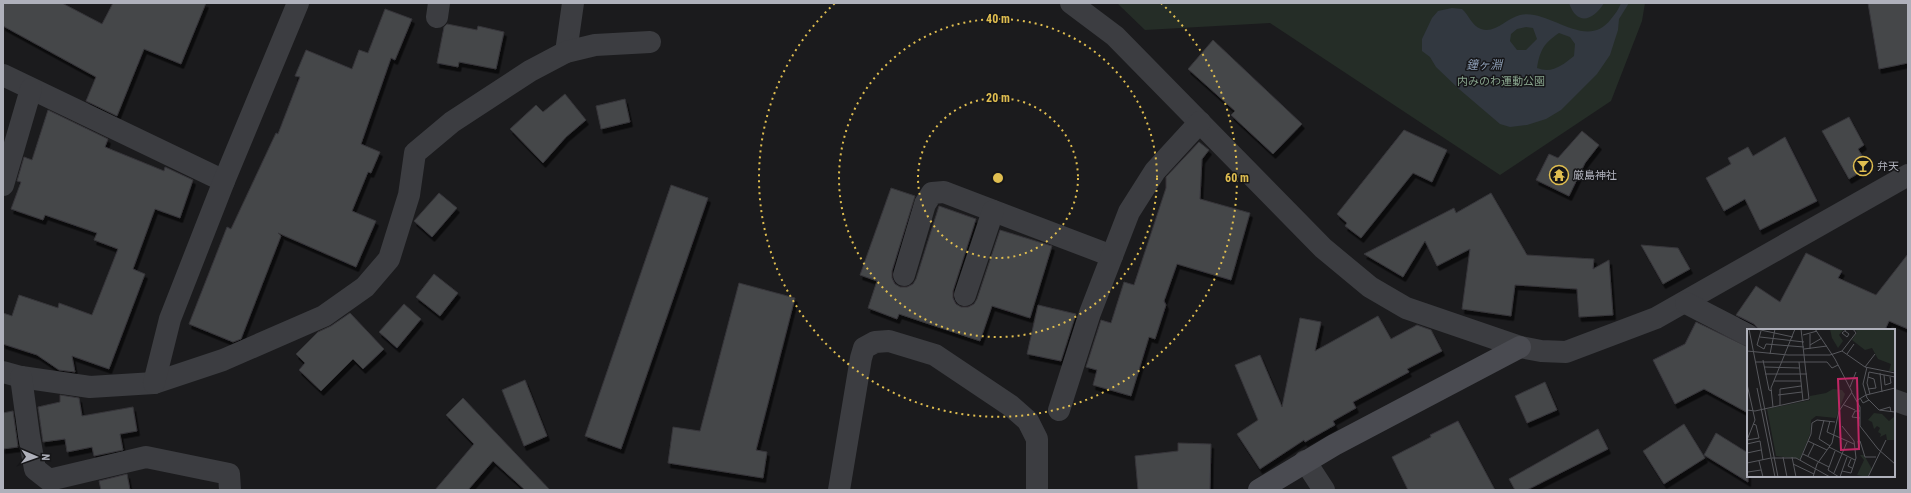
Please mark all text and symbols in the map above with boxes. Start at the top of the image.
text: 40 m [986,12,1010,26]
water label: 鐘ヶ淵 [1466,58,1504,72]
park label: 内みのわ運動公園 [1457,75,1545,88]
text: 20 m [986,91,1010,105]
bar icon: 弁天 [1852,155,1874,177]
place label: 弁天 [1877,160,1899,173]
temple icon: 厳島神社 [1548,164,1570,186]
place label: 厳島神社 [1573,169,1617,182]
centre of rings [991,171,1005,185]
text: 60 m [1225,171,1249,185]
inset map [1747,329,1895,477]
north arrow [16,437,56,477]
text: N [39,454,52,461]

